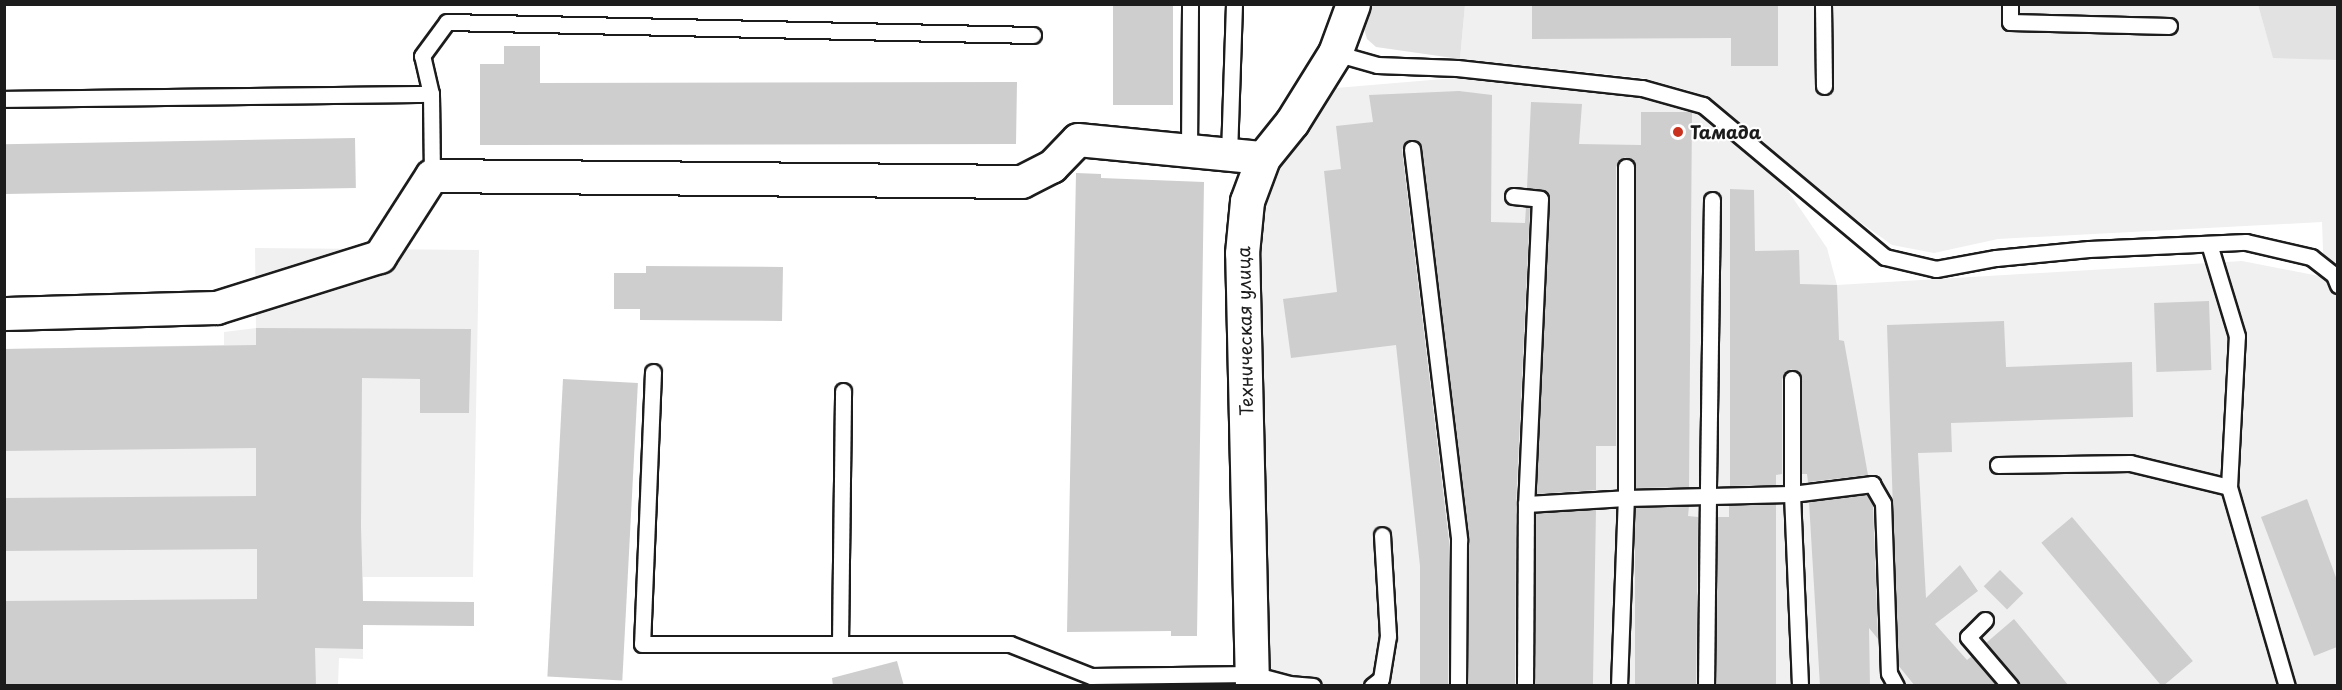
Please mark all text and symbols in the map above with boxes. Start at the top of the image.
place label: Тамада [1690,121,1761,143]
marker: Тамада [1671,125,1685,139]
street label: Техническая улица [1233,246,1257,416]

